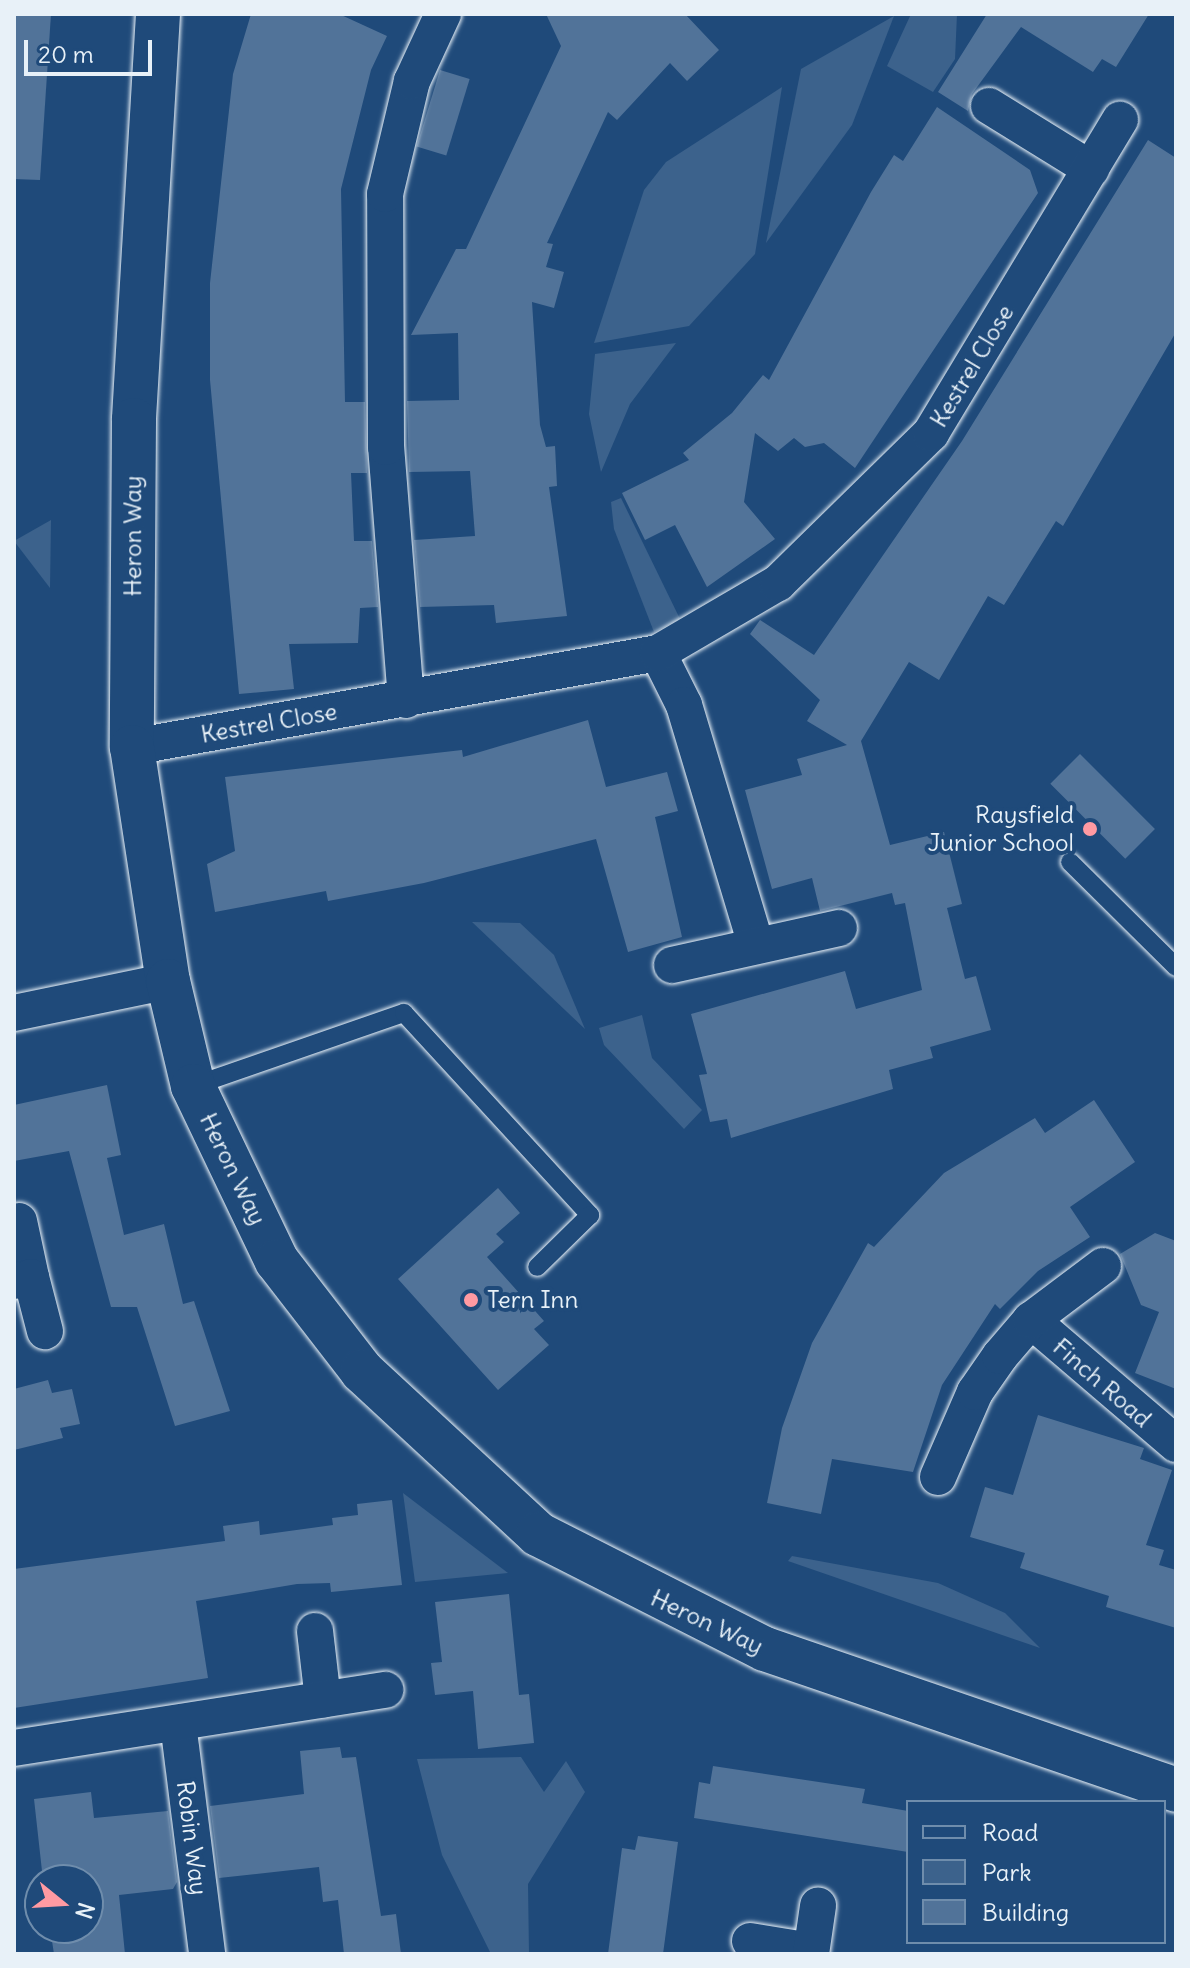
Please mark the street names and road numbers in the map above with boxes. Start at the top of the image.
street label: Kestrel Close [924,300,1020,432]
street label: Heron Way [119,476,147,596]
street label: Kestrel Close [199,697,339,749]
street label: Heron Way [194,1108,272,1230]
street label: Finch Road [1047,1332,1157,1434]
street label: Heron Way [646,1583,768,1661]
street label: Robin Way [171,1779,213,1897]

